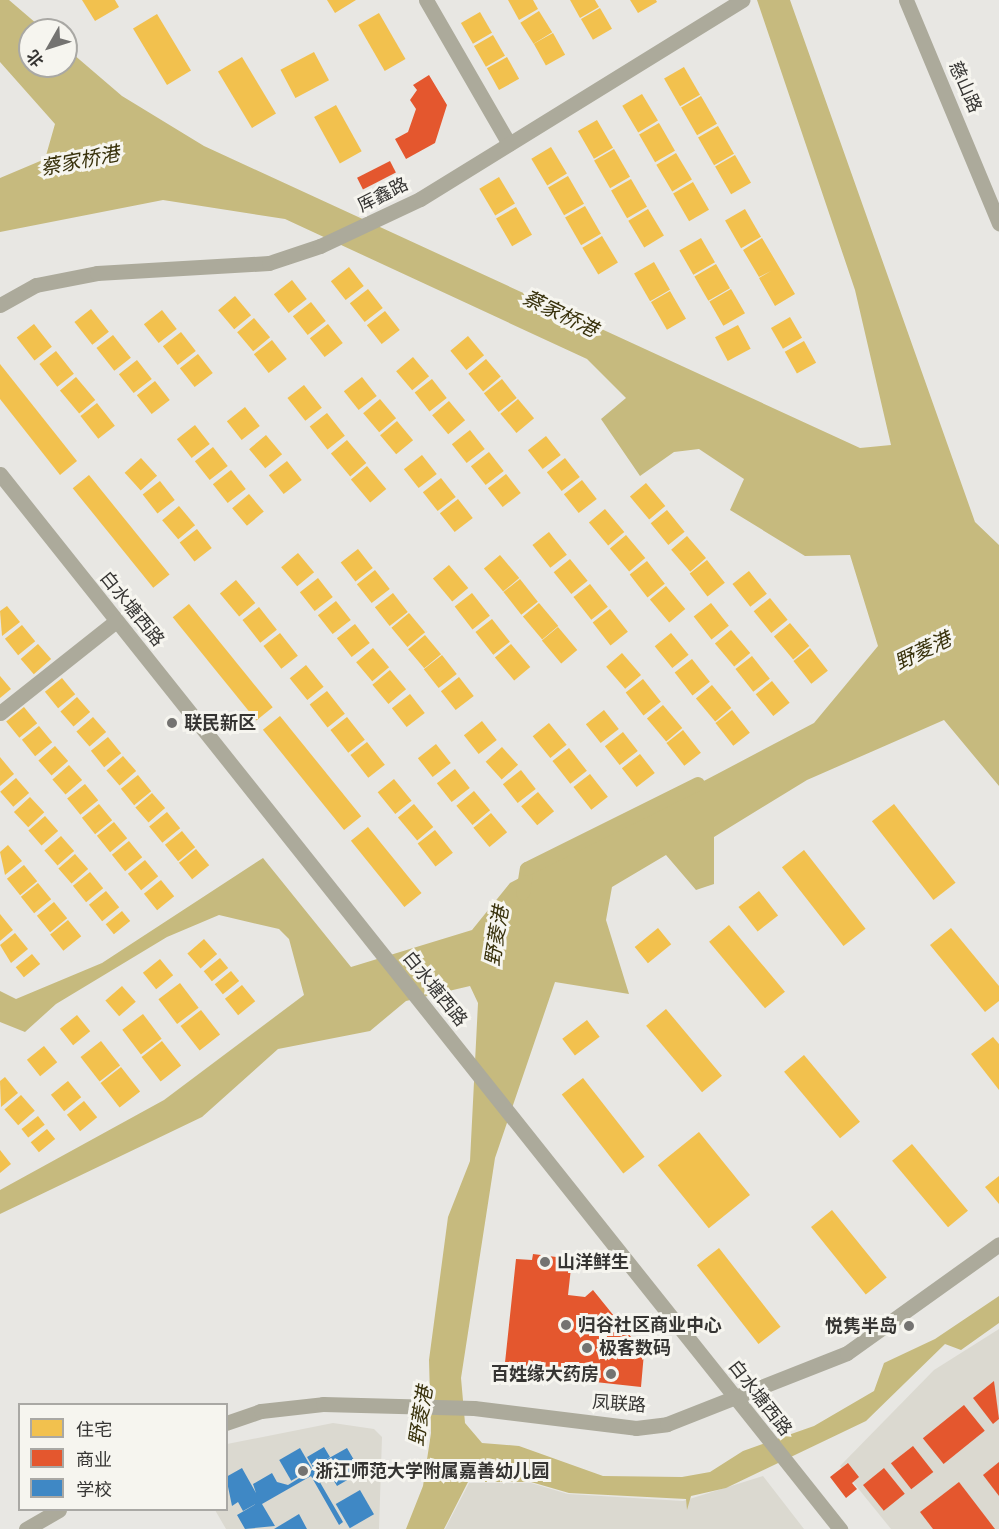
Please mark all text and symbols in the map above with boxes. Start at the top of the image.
north arrow [18,18,78,78]
text: 北 [23,46,48,71]
street label: 慈山路 [944,58,986,116]
water label: 蔡家桥港 [38,142,122,180]
street label: 厍鑫路 [354,173,412,217]
water label: 蔡家桥港 [519,286,601,342]
street label: 白水塘西路 [95,567,169,651]
water label: 野菱港 [891,627,955,675]
place label: 联民新区 [184,712,256,734]
marker: 联民新区 [165,716,179,730]
water label: 野菱港 [480,904,514,968]
street label: 白水塘西路 [398,947,472,1031]
place label: 山洋鲜生 [557,1251,629,1273]
marker: 山洋鲜生 [538,1255,552,1269]
place label: 归谷社区商业中心 [578,1314,722,1336]
place label: 悦隽半岛 [825,1315,897,1337]
marker: 归谷社区商业中心 [559,1318,573,1332]
marker: 悦隽半岛 [902,1319,916,1333]
place label: 极客数码 [599,1337,671,1359]
marker: 极客数码 [580,1341,594,1355]
street label: 白水塘西路 [724,1356,796,1440]
place label: 百姓缘大药房 [491,1363,599,1385]
marker: 百姓缘大药房 [604,1367,618,1381]
water label: 野菱港 [404,1384,438,1448]
street label: 凤联路 [591,1391,647,1417]
legend [18,1403,228,1511]
text: 住宅 [76,1419,112,1440]
text: 商业 [76,1449,112,1470]
place label: 浙江师范大学附属嘉善幼儿园 [315,1460,549,1482]
marker: 浙江师范大学附属嘉善幼儿园 [296,1464,310,1478]
text: 学校 [76,1479,112,1500]

